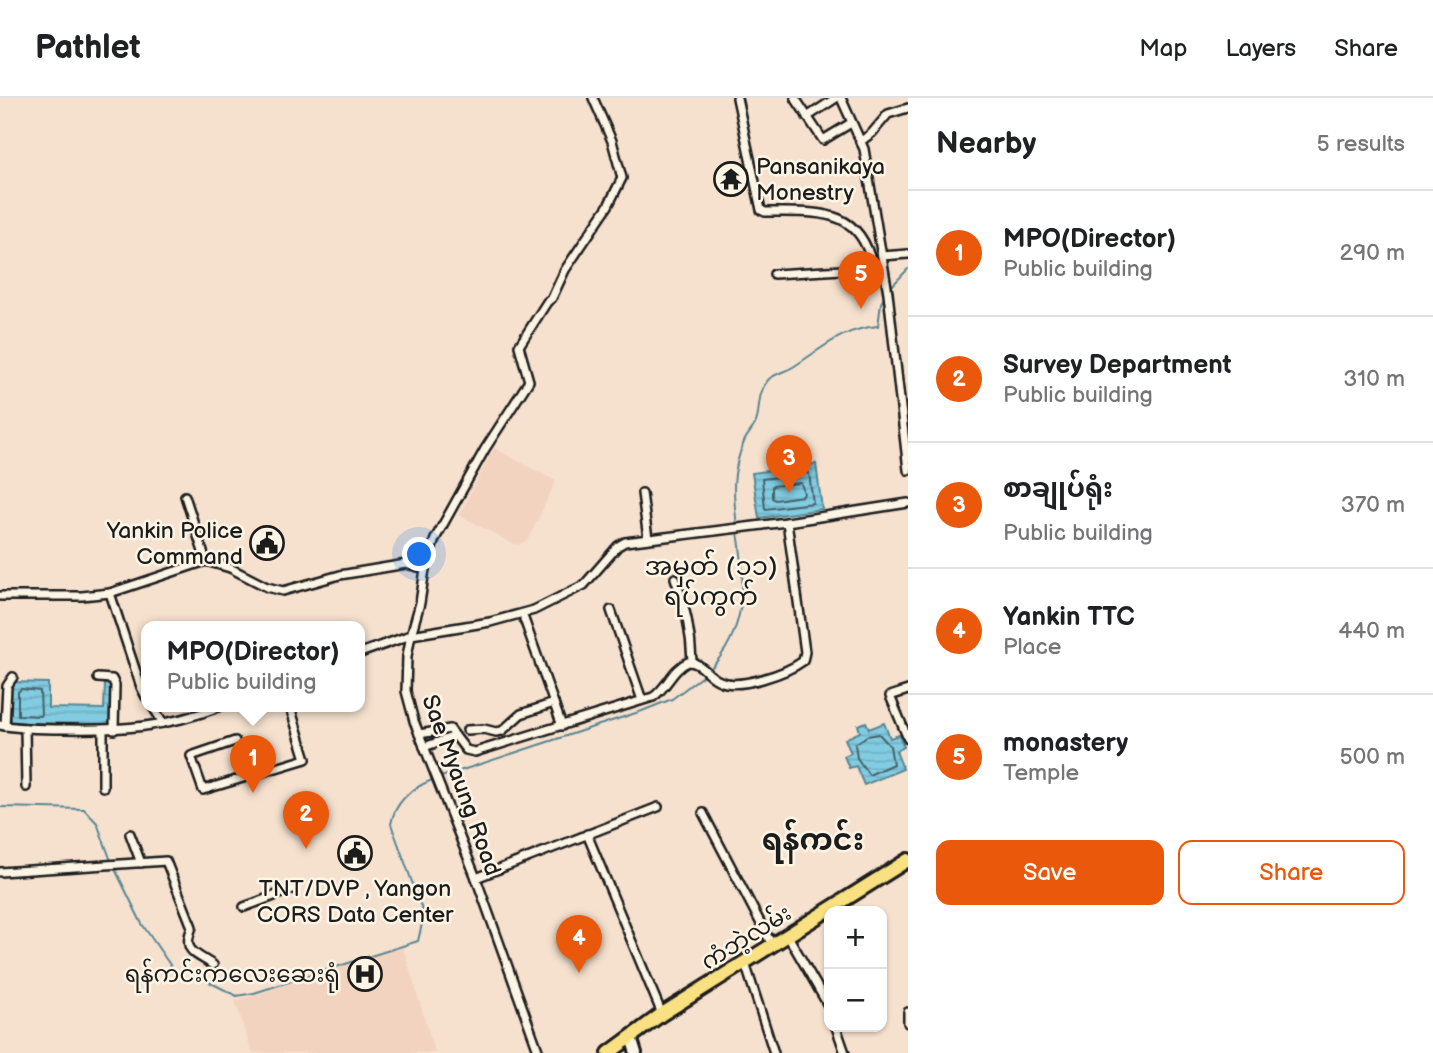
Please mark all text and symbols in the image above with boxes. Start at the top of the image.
text: Pathlet [35,28,140,68]
text: Map [1139,34,1187,63]
text: Layers [1225,34,1296,63]
text: Share [1334,34,1398,63]
text: Nearby [936,126,1036,162]
text: 5 results [1317,130,1405,158]
place label: Pansanikaya Monestry [756,153,885,207]
temple icon: Pansanikaya Monestry [712,160,750,198]
text: MPO(Director) [1003,224,1176,255]
text: 1 [954,239,964,267]
text: 290 m [1339,239,1405,267]
pin: 5 [838,251,884,309]
text: Public building [1003,255,1153,283]
text: Survey Department [1003,350,1231,381]
text: 2 [952,365,966,393]
text: 310 m [1343,365,1405,393]
text: Public building [1003,381,1153,409]
pin: 3 [766,435,812,493]
text: စာချုပ်ရုံး [1003,474,1113,505]
text: 3 [952,491,966,519]
text: 370 m [1341,491,1405,519]
place label: Yankin Police Command [106,517,243,571]
text: Public building [1003,519,1153,547]
public building icon: Yankin Police Command [248,524,286,562]
your location [402,537,436,571]
district label: အမှတ် (၁၁) ရပ်ကွက် [645,549,778,617]
text: Yankin TTC [1003,602,1135,633]
text: 4 [952,617,966,645]
text: 440 m [1338,617,1405,645]
popup [141,621,365,712]
text: Place [1003,633,1061,661]
text: MPO(Director) [167,637,339,668]
text: Public building [167,668,316,696]
street label: Sae Myaung Road [415,691,507,880]
text: monastery [1003,728,1128,759]
pin: 1 [230,735,276,793]
text: 5 [952,743,966,771]
text: 500 m [1340,743,1405,771]
text: Temple [1003,759,1079,787]
pin: 2 [283,791,329,849]
district label: ရန်ကင်း [762,819,864,864]
public building icon: TNT/DVP , Yangon CORS Data Center [336,834,374,872]
button: Save [936,840,1164,905]
button: Share [1178,840,1405,905]
place label: TNT/DVP , Yangon CORS Data Center [257,875,454,929]
street label: ကံဘဲ့လမ်း [695,897,797,977]
map controls [824,906,887,1032]
button: + [824,906,887,969]
pin: 4 [556,915,602,973]
hospital icon: ရန်ကင်းကလေးဆေးရုံ [346,955,384,993]
place label: ရန်ကင်းကလေးဆေးရုံ [125,958,340,993]
button: − [824,969,887,1032]

